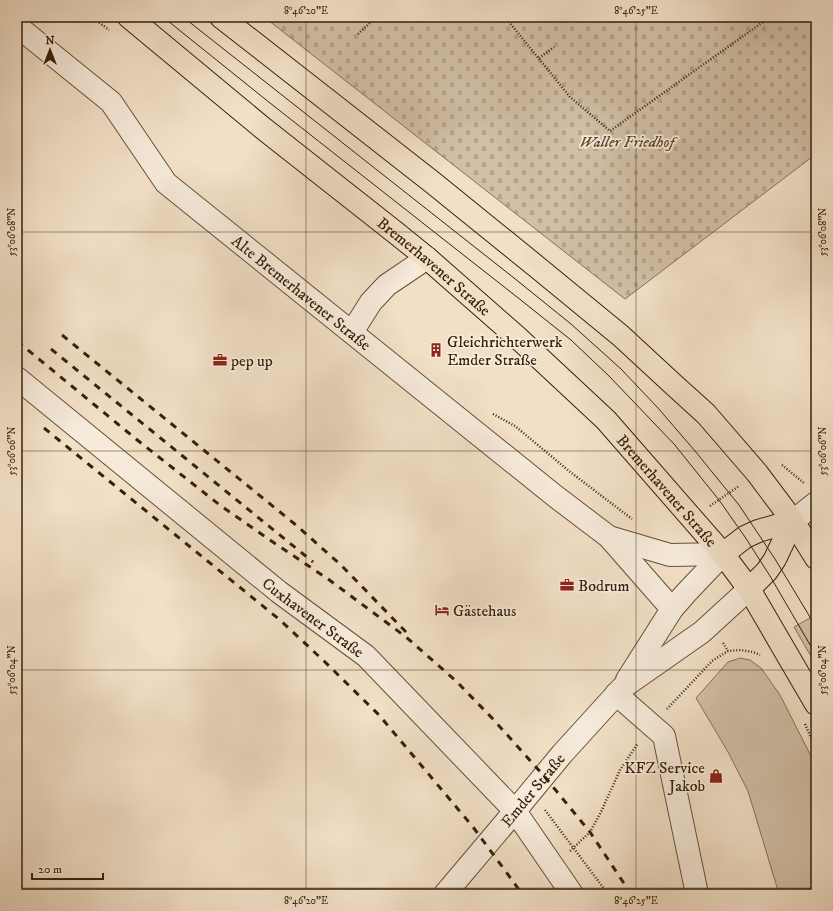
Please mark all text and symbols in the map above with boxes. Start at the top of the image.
text: 8°46'20"E [284,5,328,17]
text: 8°46'25"E [614,5,658,17]
north arrow [30,30,70,70]
text: N [45,34,55,48]
park label: Waller Friedhof [580,132,678,152]
text: 53°06'08"N [6,208,18,256]
text: 53°06'08"N [817,208,829,256]
street label: Bremerhavener Straße [373,213,495,321]
street label: Alte Bremerhavener Straße [227,231,375,355]
place label: Gleichrichterwerk Emder Straße [447,332,563,370]
building icon: Gleichrichterwerk Emder Straße [428,342,444,358]
place label: pep up [230,351,273,371]
office icon: pep up [212,352,228,368]
text: 53°06'06"N [6,427,18,475]
text: 53°06'06"N [817,427,829,475]
street label: Bremerhavener Straße [612,431,721,552]
street label: Cuxhavener Straße [258,573,368,663]
place label: Bodrum [578,576,630,596]
office icon: Bodrum [559,577,575,593]
place label: Gästehaus [453,601,516,621]
hotel icon: Gästehaus [434,602,450,618]
text: 53°06'04"N [6,645,18,695]
text: 53°06'04"N [817,645,829,695]
street label: Emder Straße [497,749,570,831]
place label: KFZ Service Jakob [624,758,705,796]
shop icon: KFZ Service Jakob [708,768,724,784]
scale bar [32,855,103,881]
text: 20 m [38,862,62,877]
text: 8°46'20"E [284,895,328,907]
text: 8°46'25"E [614,895,658,907]

